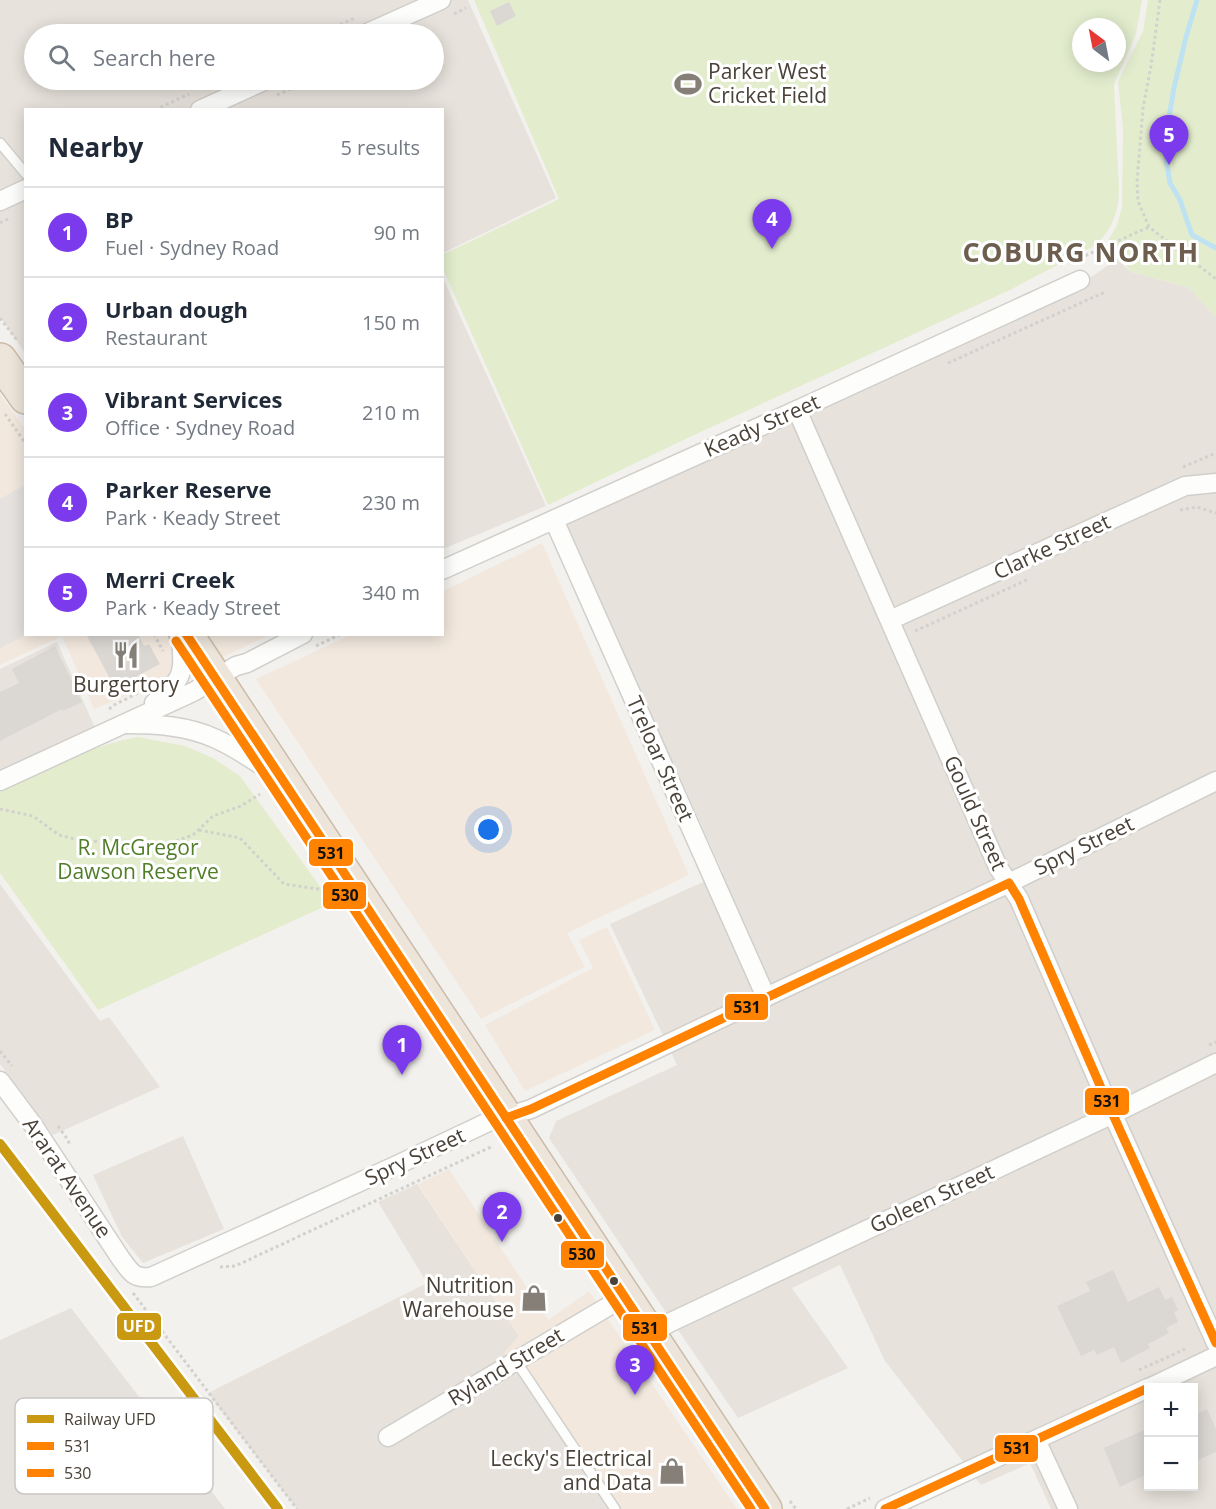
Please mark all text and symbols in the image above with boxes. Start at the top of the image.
north arrow [1072,18,1126,72]
search box [24,24,444,90]
icon: search [45,41,78,74]
text: Search here [93,42,216,72]
place label: Parker West Cricket Field [708,57,827,109]
sports icon: Parker West Cricket Field [673,69,703,99]
pin: 5 [1150,116,1188,165]
text: Nearby [48,129,143,165]
text: 5 results [340,134,420,161]
pin: 4 [752,200,792,249]
text: BP [105,204,134,234]
text: 1 [62,219,73,246]
text: 90 m [373,219,420,246]
district label: COBURG NORTH [962,233,1200,270]
text: Fuel · Sydney Road [105,234,279,261]
text: Urban dough [105,294,248,324]
text: 2 [62,309,73,336]
text: 150 m [362,309,420,336]
text: Restaurant [105,324,207,351]
text: Vibrant Services [105,384,283,414]
street label: Keady Street [699,387,824,463]
text: 3 [62,399,73,426]
text: 210 m [362,399,420,426]
text: Office · Sydney Road [105,414,295,441]
text: Parker Reserve [105,474,271,504]
text: 4 [62,489,73,516]
text: 230 m [362,489,420,516]
text: Park · Keady Street [105,504,280,531]
street label: Clarke Street [989,507,1114,585]
text: Merri Creek [105,564,235,594]
text: 5 [62,579,73,606]
text: 340 m [362,579,420,606]
text: Park · Keady Street [105,594,280,621]
restaurant icon: Burgertory [111,640,141,670]
place label: Burgertory [73,670,179,698]
street label: Treloar Street [621,692,701,826]
street label: Gould Street [938,751,1014,874]
street label: Spry Street [1029,809,1138,881]
your location [474,815,503,844]
park label: R. McGregor Dawson Reserve [57,833,219,885]
line badge: 531 [308,838,354,867]
text: 531 [317,842,345,864]
line badge: 530 [322,881,367,910]
text: 530 [331,884,359,906]
line badge: 531 [724,993,769,1021]
text: 531 [733,996,761,1018]
pin: 1 [382,1026,422,1075]
line badge: 531 [1084,1087,1130,1116]
text: 531 [1093,1090,1121,1112]
street label: Ararat Avenue [17,1112,119,1243]
street label: Spry Street [360,1121,469,1192]
street label: Goleen Street [865,1157,998,1239]
pin: 2 [482,1192,522,1242]
unlabelled marker [552,1212,564,1224]
line badge: 530 [560,1240,605,1269]
text: 530 [568,1243,596,1265]
place label: Nutrition Warehouse [402,1271,514,1323]
unlabelled marker [608,1275,620,1287]
shop icon: Nutrition Warehouse [519,1283,549,1313]
line badge: UFD [116,1312,162,1341]
line badge: 531 [622,1313,668,1342]
text: UFD [123,1315,155,1337]
text: 531 [631,1317,659,1339]
street label: Ryland Street [442,1321,569,1412]
pin: 3 [616,1346,654,1395]
map controls [1144,1383,1198,1491]
button: + [1144,1383,1198,1437]
legend [15,1398,213,1494]
text: Railway UFD [64,1408,156,1430]
line badge: 531 [994,1434,1039,1463]
text: 531 [64,1435,91,1457]
text: 531 [1003,1437,1031,1459]
button: − [1144,1437,1198,1491]
place label: Lecky's Electrical and Data [490,1444,652,1496]
shop icon: Lecky's Electrical and Data [657,1456,687,1486]
text: 530 [64,1462,91,1484]

